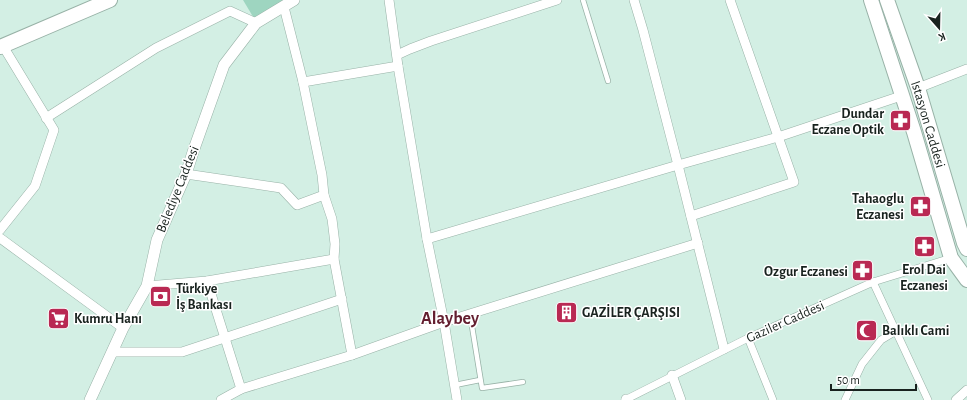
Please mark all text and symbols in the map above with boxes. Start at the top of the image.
north arrow [919,8,959,48]
text: K [937,31,947,43]
street label: Istasyon Caddesi [908,79,947,170]
place label: Dundar Eczane Optik [811,107,884,137]
pharmacy icon: Dundar Eczane Optik [887,108,913,134]
street label: Belediye Caddesi [154,144,202,235]
place label: Tahaoglu Eczanesi [852,192,905,222]
pharmacy icon: Tahaoglu Eczanesi [907,193,933,219]
pharmacy icon: Erol Dai Eczanesi [911,234,937,260]
pharmacy icon: Ozgur Eczanesi [850,258,876,284]
place label: Erol Dai Eczanesi [900,263,948,293]
place label: Ozgur Eczanesi [764,265,848,279]
place label: Türkiye İş Bankası [176,282,232,312]
bank icon: Türkiye İş Bankası [147,283,173,309]
street label: Gaziler Caddesi [744,298,827,345]
building icon: GAZİLER ÇARŞISI [554,299,580,325]
place label: GAZİLER ÇARŞISI [582,304,680,320]
supermarket icon: Kumru Hanı [46,305,72,331]
district label: Alaybey [421,310,480,328]
place label: Kumru Hanı [74,312,142,326]
mosque icon: Balıklı Cami [854,317,880,343]
place label: Balıklı Cami [882,324,949,338]
scale bar [831,366,916,392]
text: 50 m [837,374,860,386]

